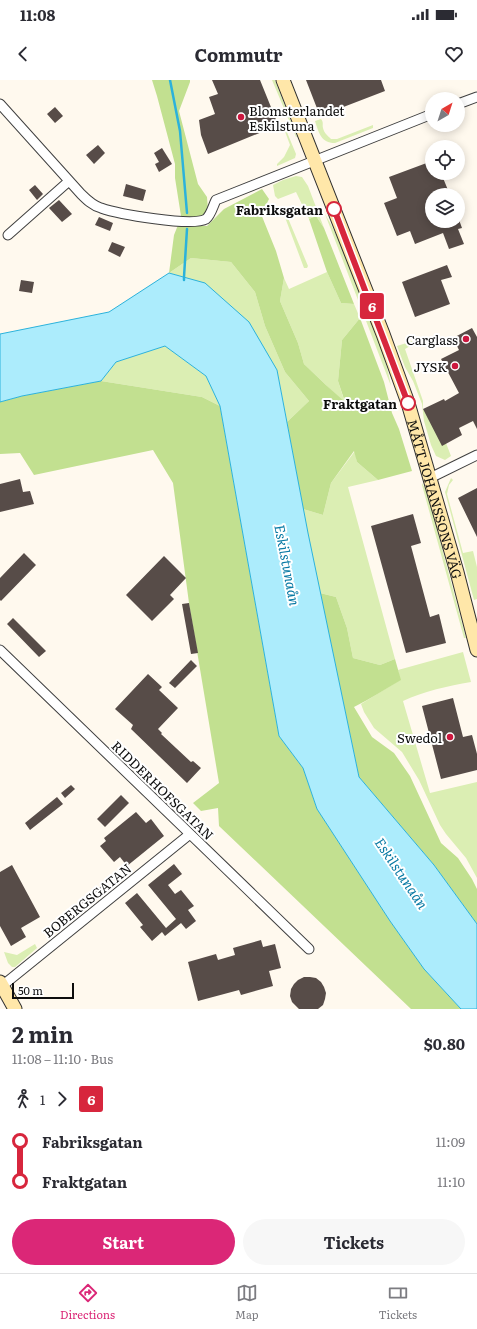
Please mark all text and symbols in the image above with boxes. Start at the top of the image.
text: 11:08 [20,3,55,26]
text: Commutr [194,41,283,68]
icon: back [12,43,34,65]
icon: heart [443,43,465,65]
north arrow [425,92,465,132]
map controls [425,92,465,228]
place label: Blomsterlandet Eskilstuna [249,101,345,135]
marker: Blomsterlandet Eskilstuna [236,112,246,122]
button: locate [425,140,465,180]
button: layers [425,188,465,228]
place label: Fabriksgatan [236,200,323,219]
marker: Fabriksgatan [326,201,342,217]
line badge: 6 [359,293,385,319]
text: 6 [368,296,376,316]
place label: Carglass [406,330,458,349]
marker: Carglass [461,334,471,344]
place label: JYSK [413,357,447,376]
marker: JYSK [450,361,460,371]
place label: Fraktgatan [323,394,397,413]
marker: Fraktgatan [400,395,416,411]
street label: MÅTT JOHANSSONS VÄG [404,417,468,581]
water label: Eskilstunaån [270,523,306,608]
place label: Swedol [397,728,443,747]
marker: Swedol [445,732,455,742]
street label: RIDDERHOFSGATAN [108,736,218,844]
water label: Eskilstunaån [371,833,434,913]
street label: BOBERGSGATAN [39,858,135,942]
scale bar [12,981,74,1000]
text: 50 m [18,982,43,998]
text: 2 min [12,1017,73,1050]
text: $0.80 [424,1032,465,1055]
text: 11:08 – 11:10 · Bus [12,1049,113,1068]
icon: walk [12,1088,34,1110]
icon: forward [51,1088,73,1110]
text: 6 [87,1089,95,1109]
text: 1 [40,1090,45,1109]
text: Fabriksgatan [42,1130,143,1153]
text: 11:09 [436,1132,465,1151]
text: Fraktgatan [42,1170,127,1193]
text: 11:10 [437,1172,465,1191]
button: Start [12,1219,235,1265]
button: Tickets [243,1219,465,1265]
tab: Directions [60,1282,115,1322]
tab: Map [235,1282,258,1322]
tab: Tickets [379,1282,417,1322]

